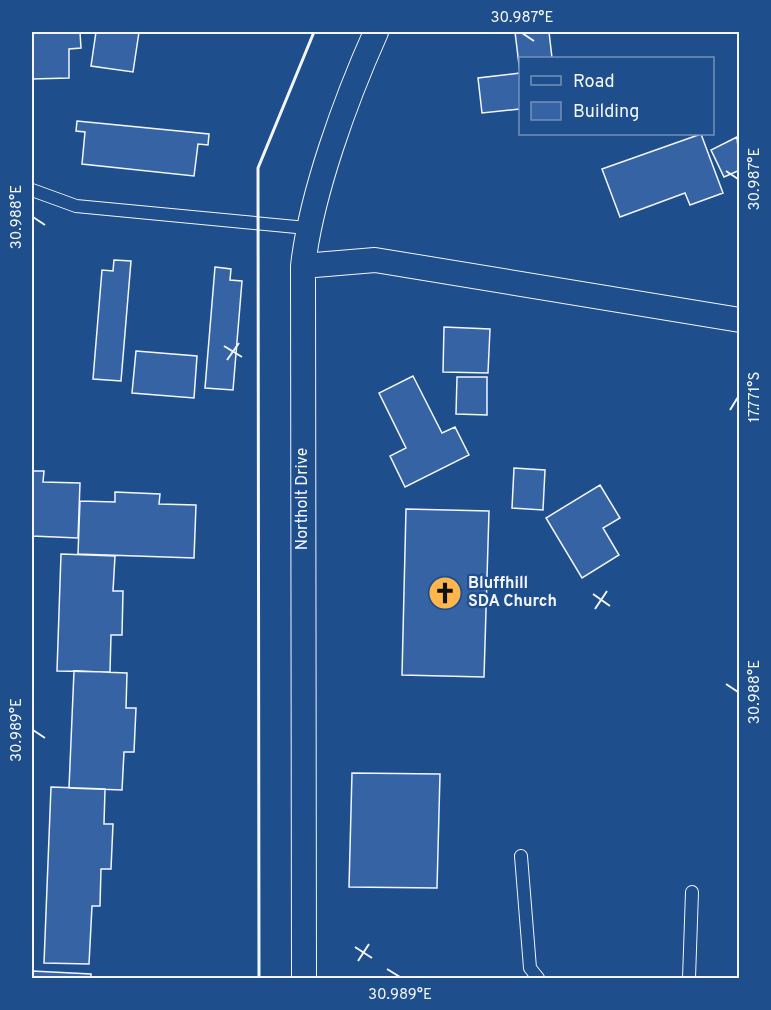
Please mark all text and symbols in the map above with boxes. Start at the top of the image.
text: 30.987°E [491,9,553,28]
legend [519,57,714,135]
text: Road [573,71,615,94]
text: Building [573,101,639,124]
text: 30.987°E [746,148,765,210]
text: 30.988°E [8,185,27,249]
text: 17.771°S [746,372,765,422]
street label: Northolt Drive [293,448,313,550]
place label: Bluffhill SDA Church [468,574,557,612]
church icon: Bluffhill SDA Church [427,575,463,611]
text: 30.988°E [746,660,765,724]
text: 30.989°E [8,698,27,762]
text: 30.989°E [368,986,432,1005]

